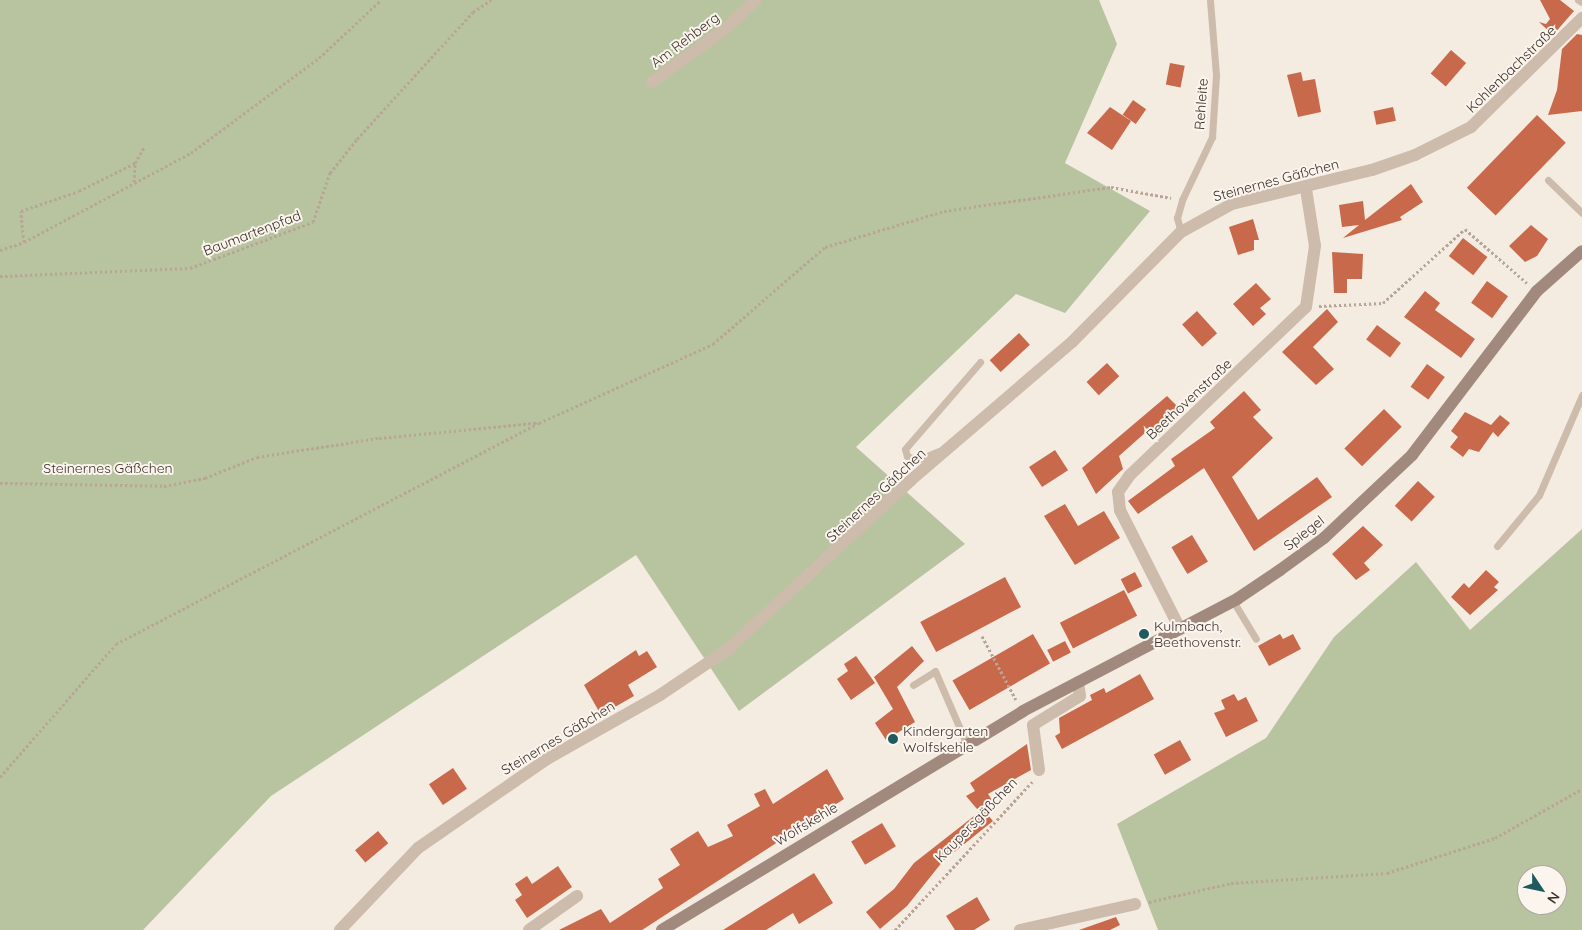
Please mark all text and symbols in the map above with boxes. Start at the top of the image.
street label: Am Rehberg [648,9,722,71]
street label: Kohlenbachstraße [1463,22,1559,116]
street label: Rehleite [1191,78,1211,130]
street label: Steinernes Gäßchen [1211,155,1341,205]
street label: Baumartenpfad [201,207,303,259]
street label: Beethovenstraße [1143,355,1235,443]
street label: Steinernes Gäßchen [823,445,929,545]
street label: Steinernes Gäßchen [43,460,173,476]
street label: Spiegel [1280,512,1328,554]
place label: Kulmbach, Beethovenstr. [1154,618,1241,650]
marker: Kulmbach, Beethovenstr. [1138,628,1150,640]
street label: Steinernes Gäßchen [498,697,618,779]
place label: Kindergarten Wolfskehle [903,723,988,756]
marker: Kindergarten Wolfskehle [887,733,899,745]
street label: Kaupersgäßchen [931,774,1021,866]
street label: Wolfskehle [771,799,841,849]
north arrow [1517,865,1567,915]
text: N [1543,889,1564,907]

